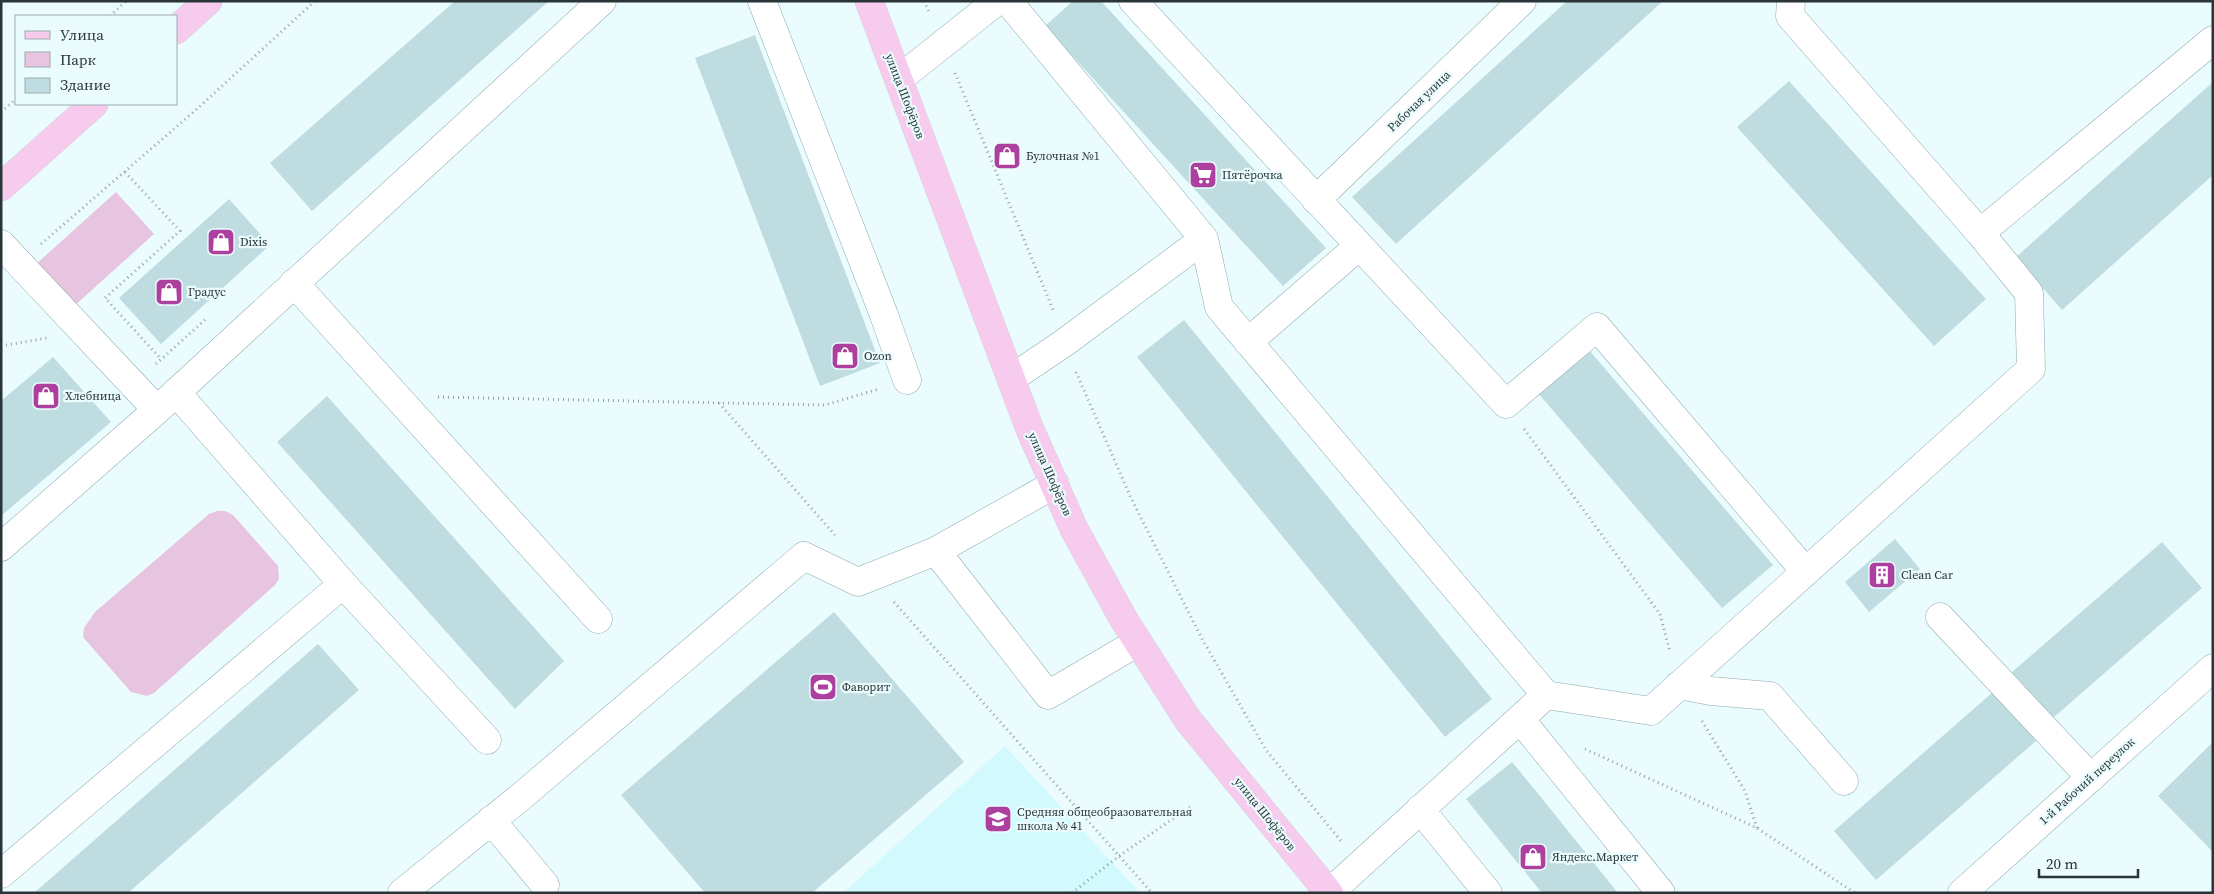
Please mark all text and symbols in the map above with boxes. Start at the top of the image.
legend [15,15,178,105]
text: Улица [60,24,104,45]
text: Парк [60,49,96,70]
street label: улица Шофёров [881,51,929,141]
street label: Рабочая улица [1384,66,1455,135]
text: Здание [60,74,111,95]
shop icon: Булочная №1 [992,141,1022,171]
place label: Булочная №1 [1026,148,1100,164]
supermarket icon: Пятёрочка [1188,160,1218,190]
place label: Пятёрочка [1222,167,1283,183]
shop icon: Dixis [206,227,236,257]
place label: Dixis [240,234,267,250]
shop icon: Градус [154,277,184,307]
place label: Градус [188,284,226,300]
shop icon: Ozon [830,341,860,371]
place label: Ozon [864,348,892,364]
shop icon: Хлебница [31,381,61,411]
place label: Хлебница [65,388,122,404]
street label: улица Шофёров [1024,430,1076,518]
building icon: Clean Car [1867,560,1897,590]
place label: Clean Car [1901,567,1953,583]
sports icon: Фаворит [808,672,838,702]
place label: Фаворит [842,679,891,695]
street label: 1-й Рабочий переулок [2036,734,2138,828]
street label: улица Шофёров [1230,774,1300,854]
school or university icon: Средняя общеобразовательная школа № 41 [983,804,1013,834]
place label: Средняя общеобразовательная школа № 41 [1017,804,1192,834]
shop icon: Яндекс.Маркет [1518,842,1548,872]
scale bar [2039,846,2138,878]
place label: Яндекс.Маркет [1552,849,1639,865]
text: 20 m [2046,853,2078,874]

